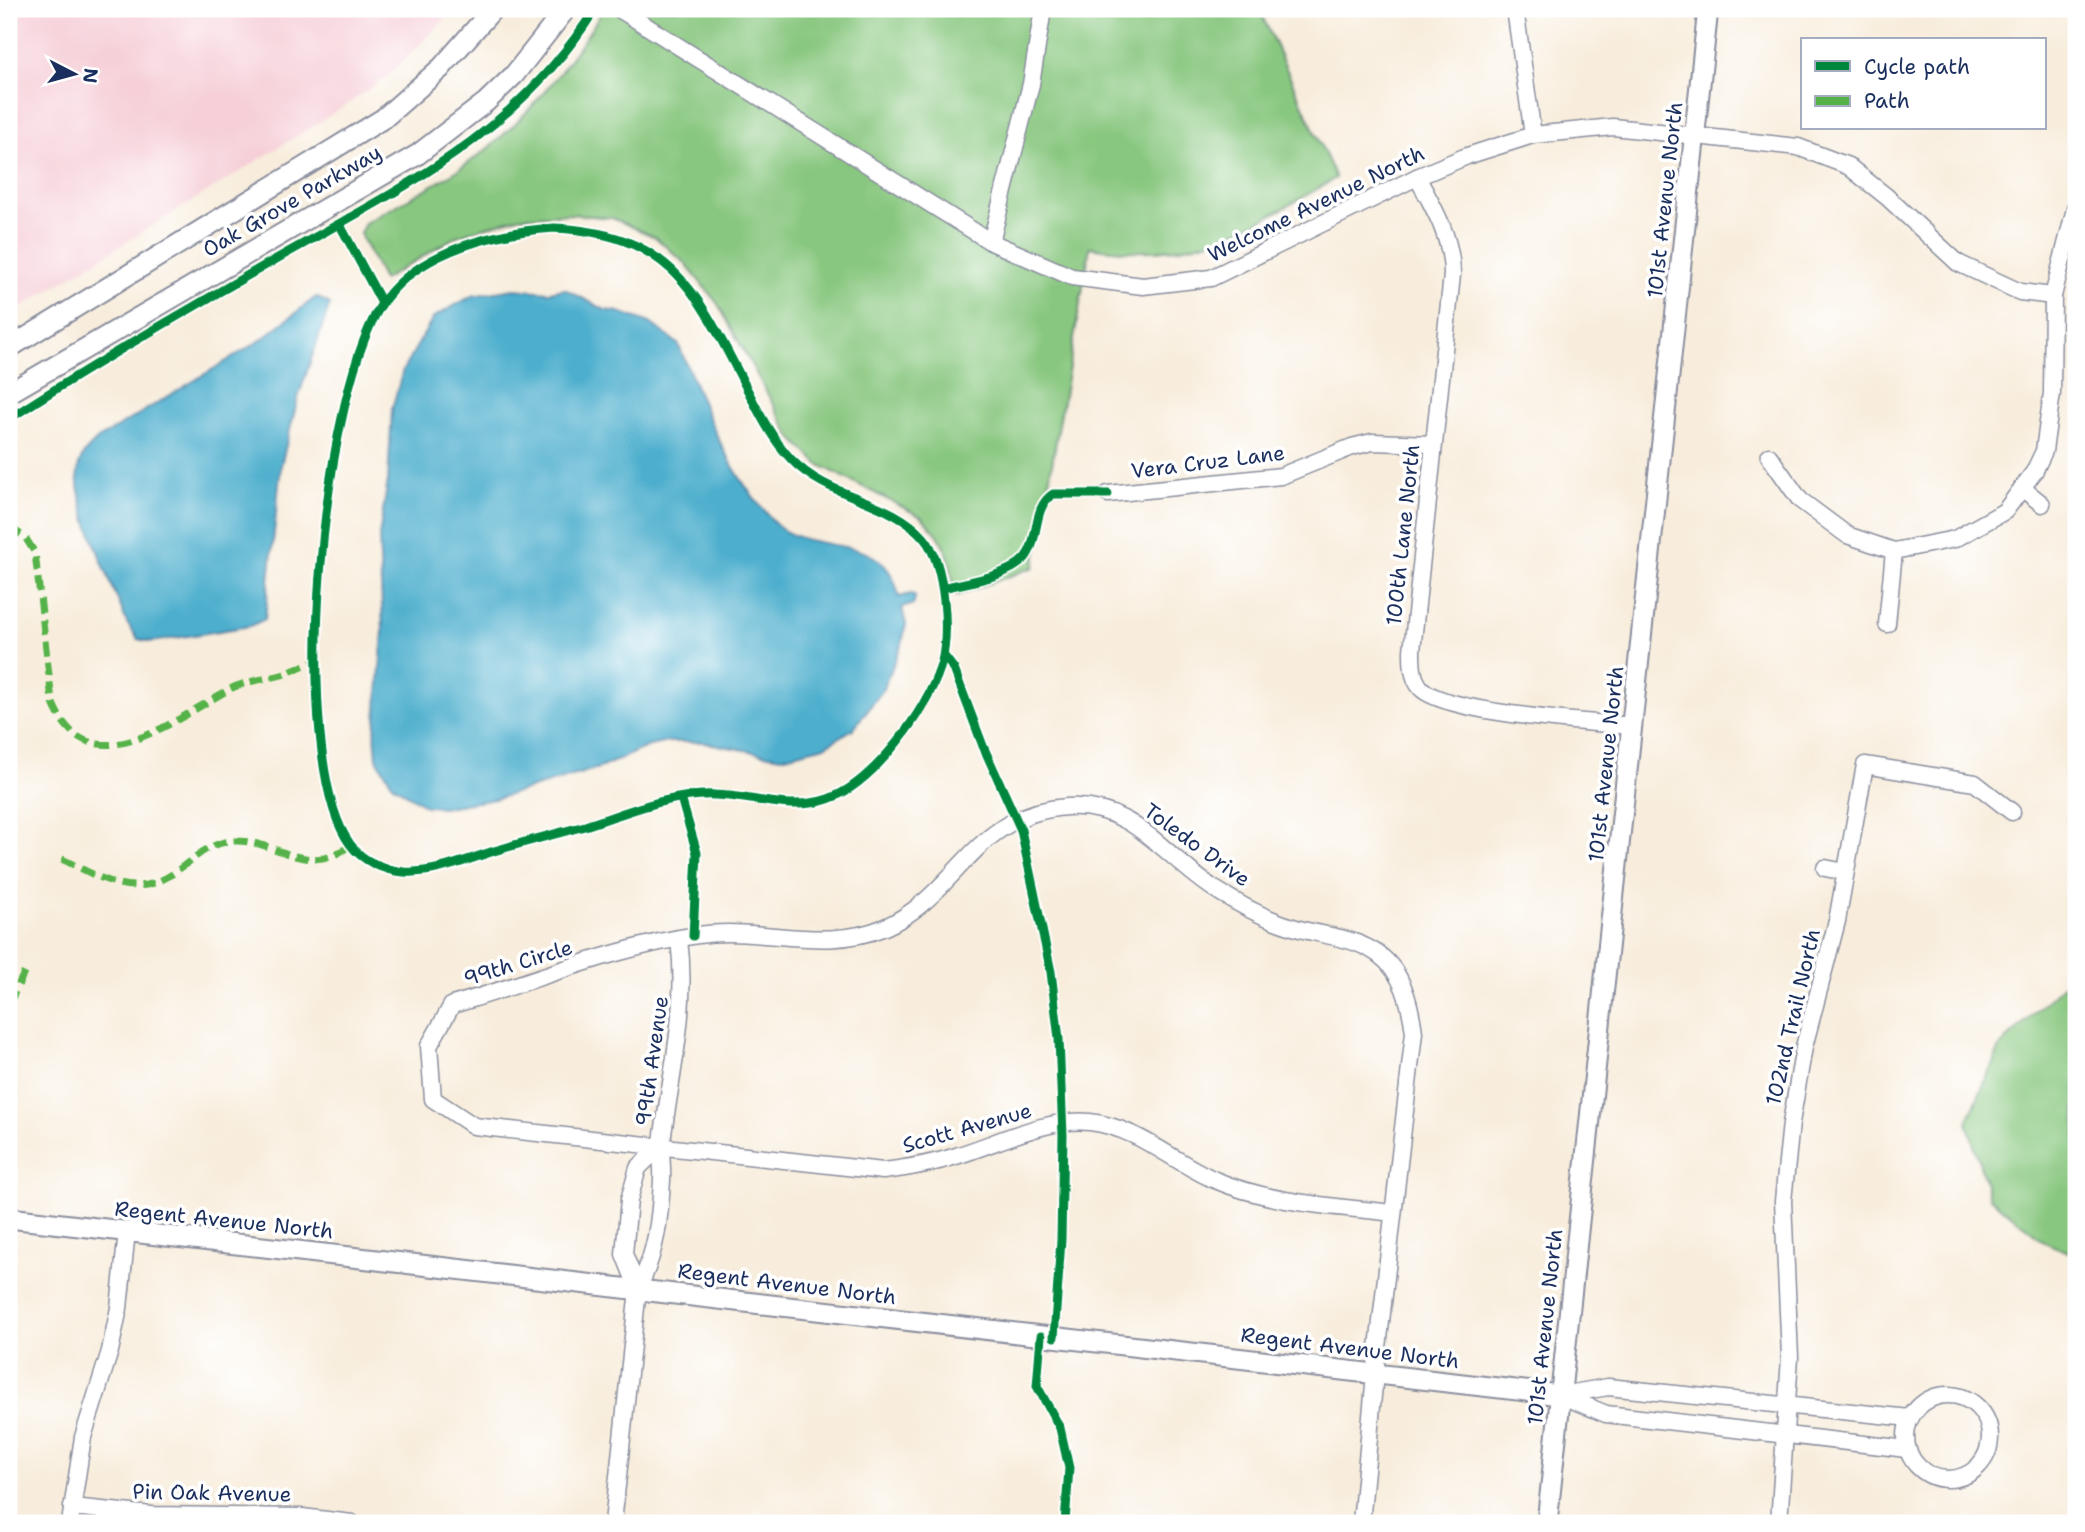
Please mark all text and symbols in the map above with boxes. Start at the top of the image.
north arrow [38,38,108,108]
legend [1801,38,2046,130]
text: Cycle path [1864,53,1970,81]
text: N [77,67,104,85]
text: Path [1864,87,1910,115]
street label: 101st Avenue North [1641,100,1689,300]
street label: Oak Grove Parkway [198,138,386,264]
street label: Welcome Avenue North [1203,139,1429,269]
street label: Vera Cruz Lane [1130,439,1286,485]
street label: 100th Lane North [1380,443,1426,627]
street label: 101st Avenue North [1582,664,1630,864]
street label: Toledo Drive [1138,797,1256,893]
street label: 102nd Trail North [1759,926,1827,1108]
street label: 99th Circle [460,933,576,993]
street label: 99th Avenue [629,994,675,1128]
street label: Scott Avenue [899,1096,1035,1160]
street label: Regent Avenue North [113,1195,335,1245]
street label: 101st Avenue North [1521,1227,1569,1427]
street label: Regent Avenue North [676,1257,898,1311]
street label: Regent Avenue North [1239,1321,1461,1375]
street label: Pin Oak Avenue [132,1478,292,1508]

